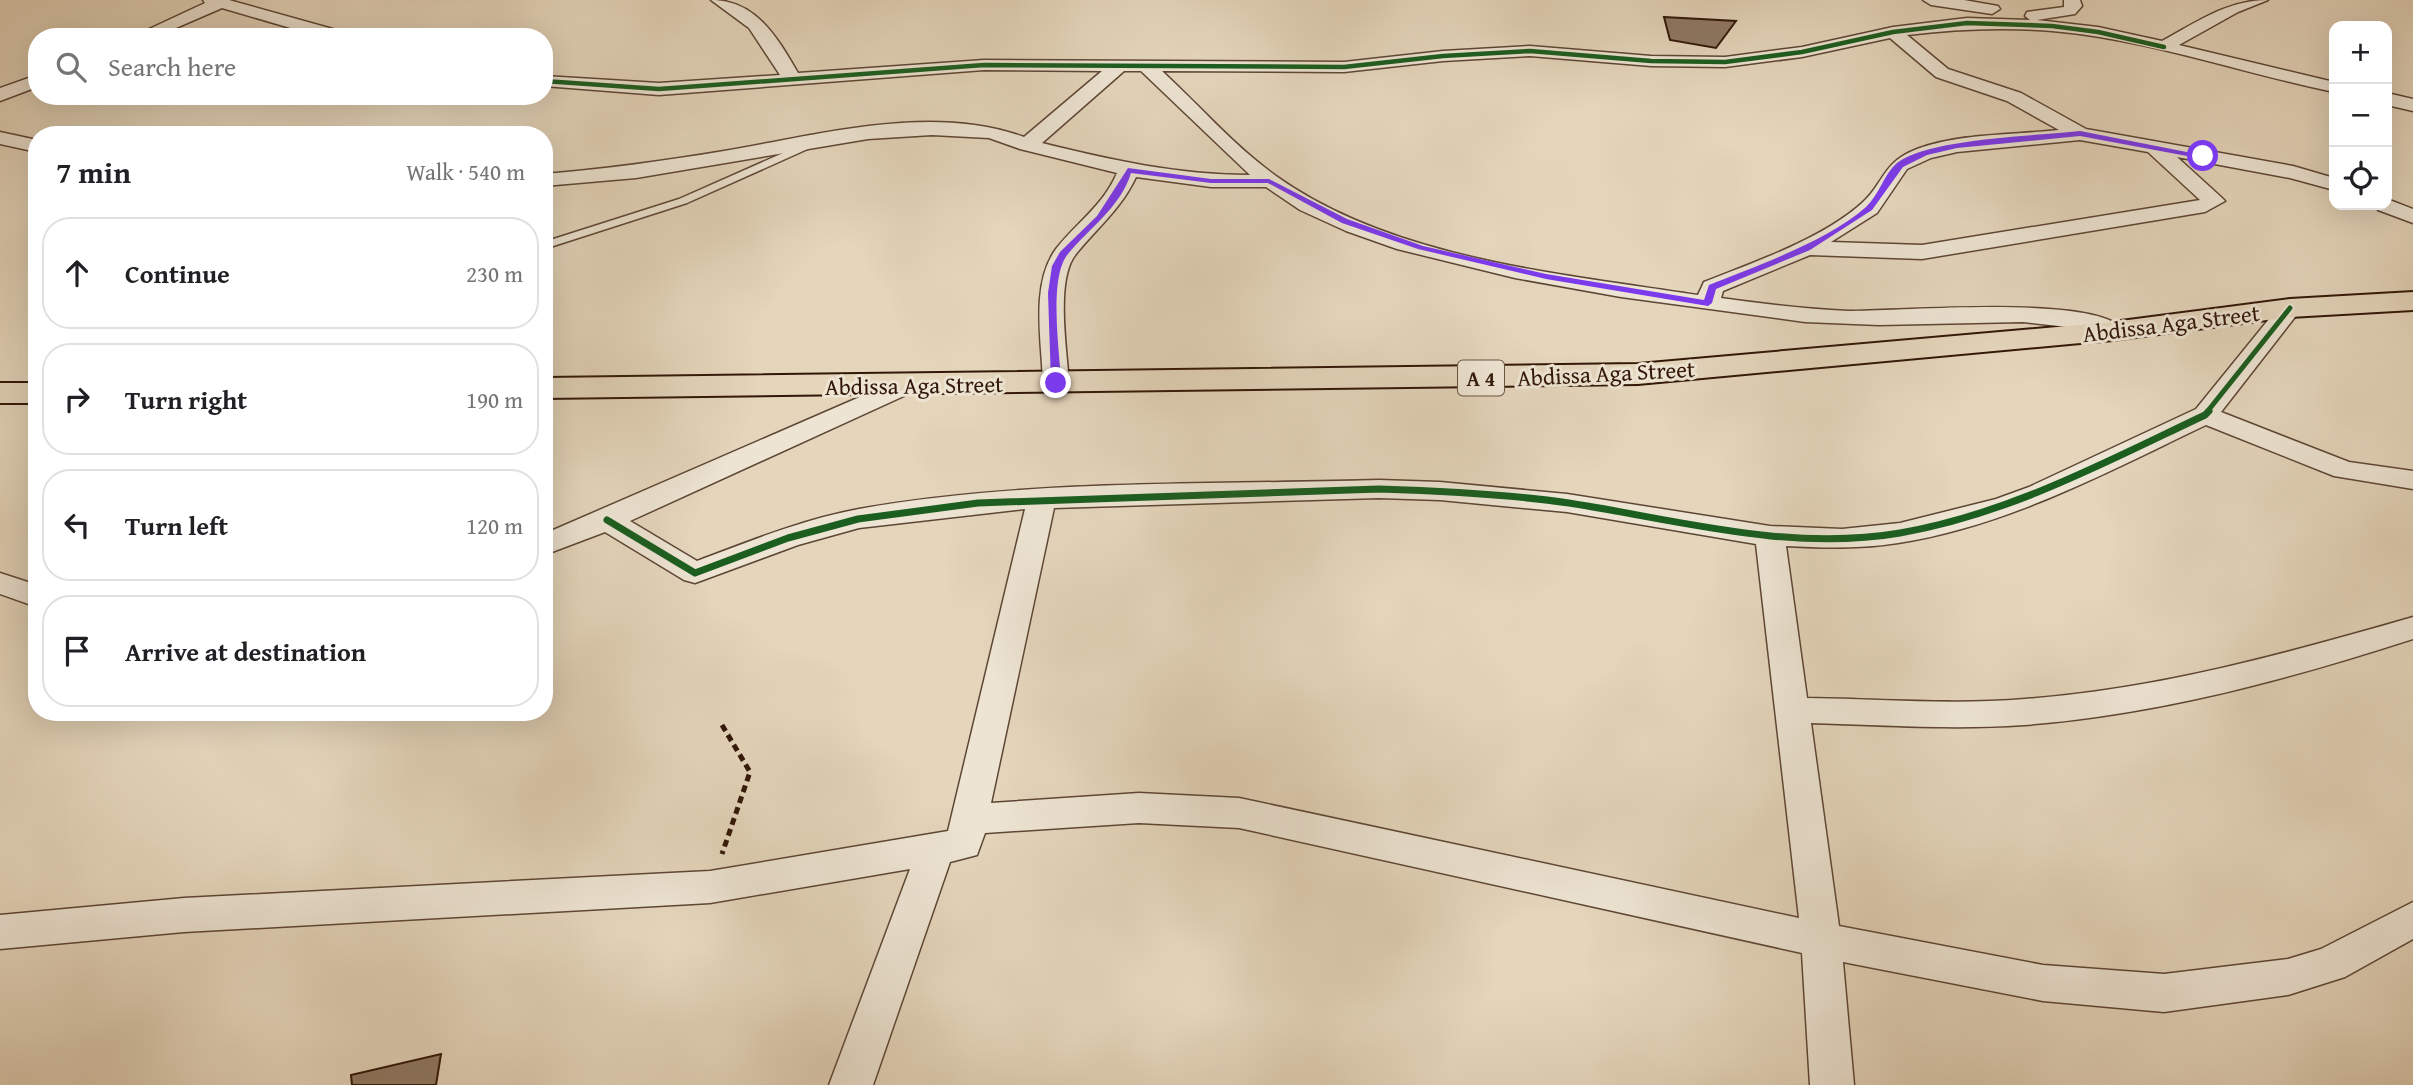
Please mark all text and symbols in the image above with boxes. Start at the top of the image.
map controls [2329,21,2392,210]
button: + [2329,21,2392,84]
search box [28,28,553,105]
text: Search here [108,47,236,86]
icon: search [52,48,90,86]
button: − [2329,84,2392,147]
route start [2187,140,2218,171]
button: locate [2329,147,2392,210]
text: 7 min [56,150,131,194]
text: Walk · 540 m [406,155,525,188]
icon: ahead [58,254,96,292]
text: Continue [125,254,230,293]
text: 230 m [466,257,523,290]
street label: Abdissa Aga Street [2081,296,2261,350]
street label: Abdissa Aga Street [1516,352,1696,394]
road number: A 4 [1458,360,1504,396]
street label: Abdissa Aga Street [825,367,1003,403]
route end [1040,367,1071,398]
icon: right [58,380,96,418]
text: Turn right [125,380,247,419]
text: 190 m [466,383,523,416]
icon: left [58,506,96,544]
text: Turn left [125,506,228,545]
text: 120 m [466,509,523,542]
icon: arrive [58,632,96,670]
text: Arrive at destination [125,632,366,671]

